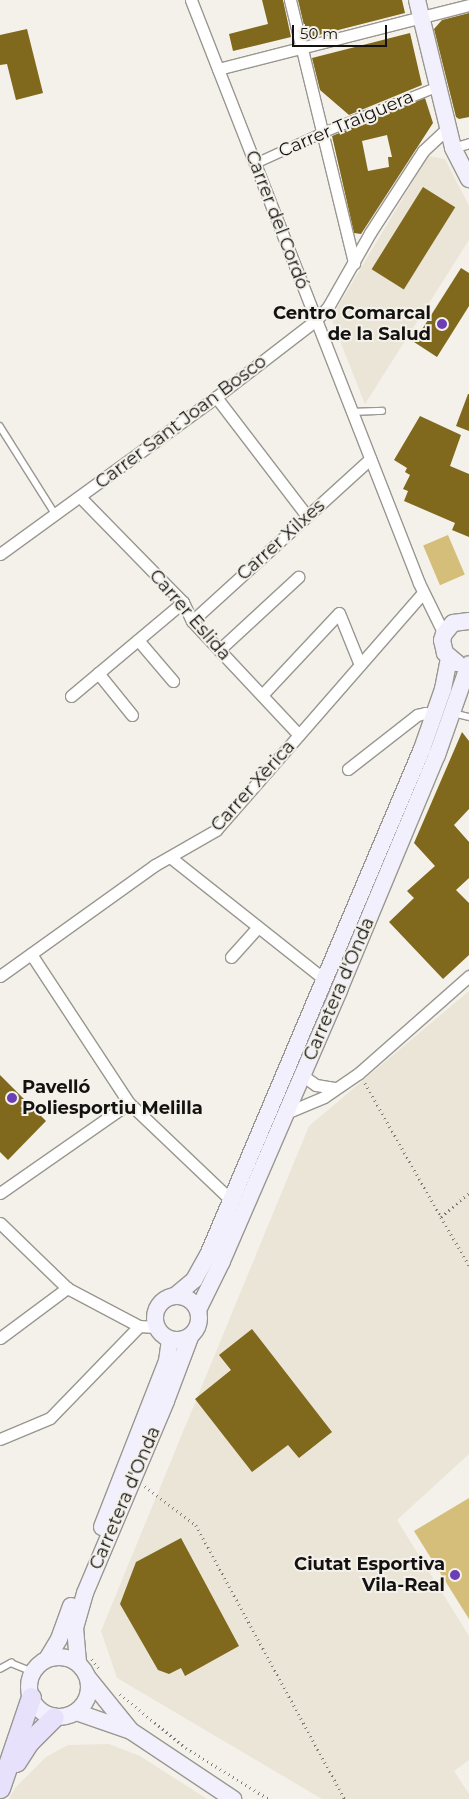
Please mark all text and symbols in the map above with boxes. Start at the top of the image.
scale bar [294,15,389,47]
text: 50 m [300,24,338,43]
street label: Carrer Traiguera [275,86,417,162]
street label: Carrer del Cordó [241,148,313,292]
place label: Centro Comarcal de la Salud [273,303,431,346]
marker: Centro Comarcal de la Salud [435,317,449,331]
street label: Carrer Sant Joan Bosco [91,351,271,493]
street label: Carrer Xilxes [233,495,329,585]
street label: Carrer Eslida [145,565,235,665]
street label: Carrer Xèrica [207,736,299,836]
street label: Carretera d'Onda [299,914,379,1064]
place label: Pavelló Poliesportiu Melilla [22,1077,203,1120]
marker: Pavelló Poliesportiu Melilla [6,1092,18,1104]
street label: Carretera d'Onda [85,1423,165,1573]
place label: Ciutat Esportiva Vila-Real [294,1554,445,1596]
marker: Ciutat Esportiva Vila-Real [449,1569,461,1581]

